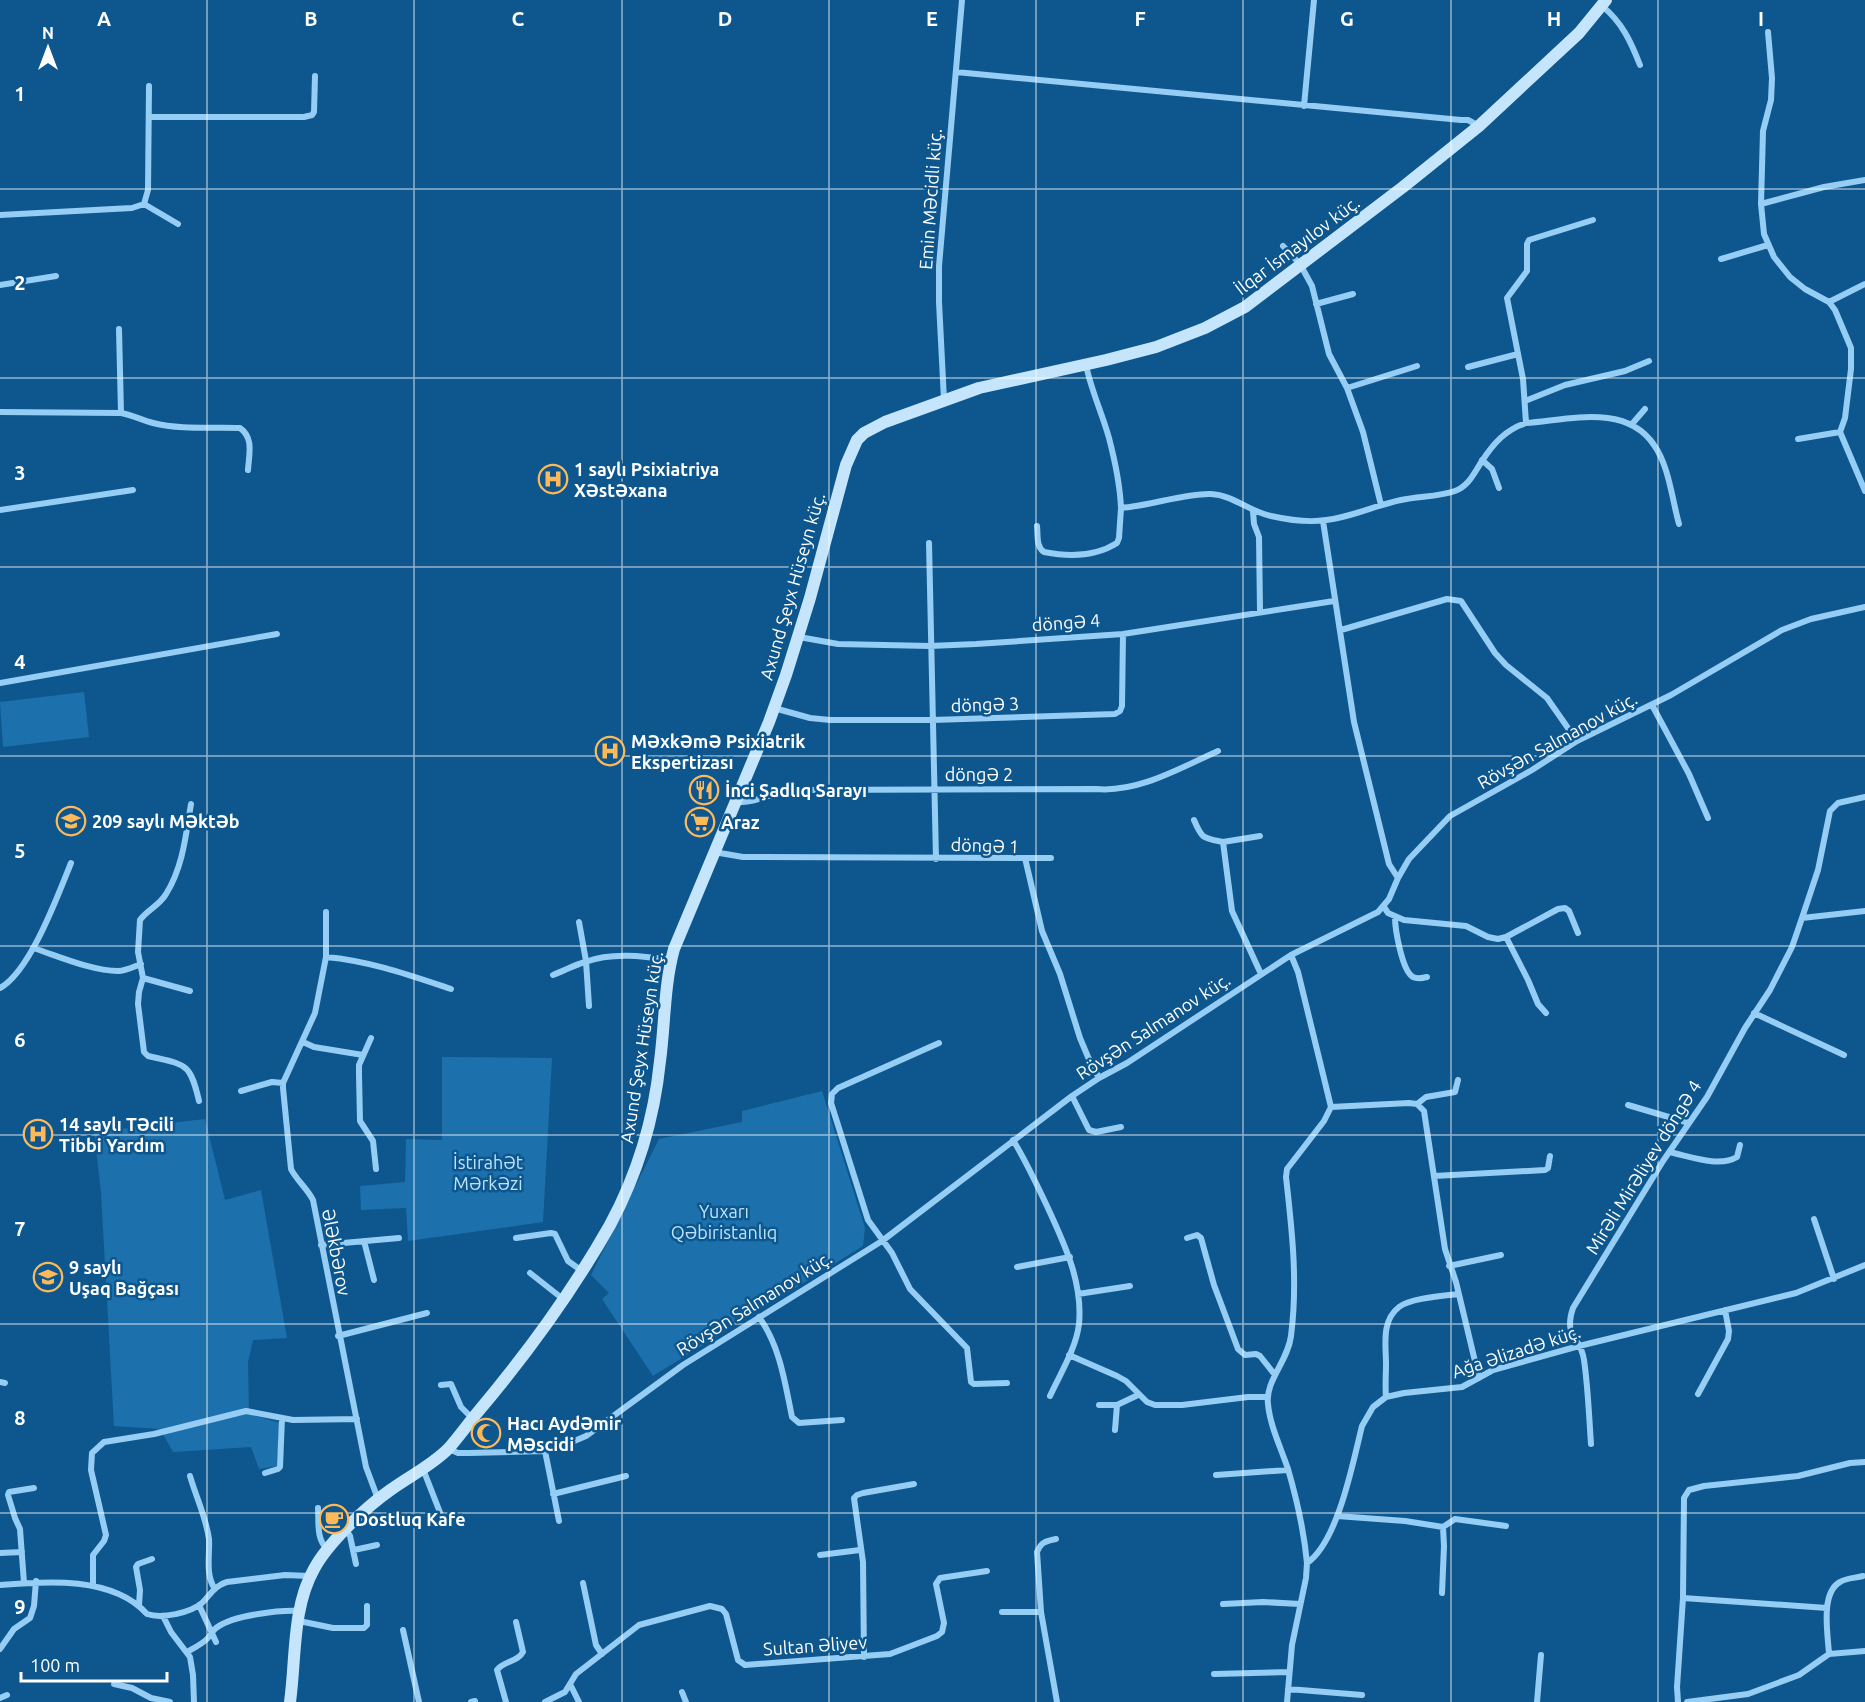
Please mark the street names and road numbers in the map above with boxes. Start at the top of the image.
street label: Emin Məcidli küç. [915,128,945,270]
street label: İlqar İsmayılov küç. [1231,192,1363,298]
street label: Axund Şeyx Hüseyn küç. [756,490,828,682]
street label: döngə 4 [1031,610,1101,634]
street label: Rövşən Salmanov küç. [1474,688,1640,792]
street label: döngə 3 [950,693,1020,715]
street label: döngə 2 [945,764,1013,784]
street label: döngə 1 [950,834,1020,856]
street label: Axund Şeyx Hüseyn küç. [616,950,666,1144]
street label: Rövşən Salmanov küç. [1072,969,1234,1083]
street label: Mirəli Mirəliyev döngə 4 [1581,1076,1705,1258]
street label: Ələkbərov [319,1207,355,1297]
street label: Rövşən Salmanov küç. [673,1247,835,1359]
street label: Ağa Əlizadə küç. [1449,1321,1583,1381]
street label: Sultan Əliyev [762,1631,868,1659]

